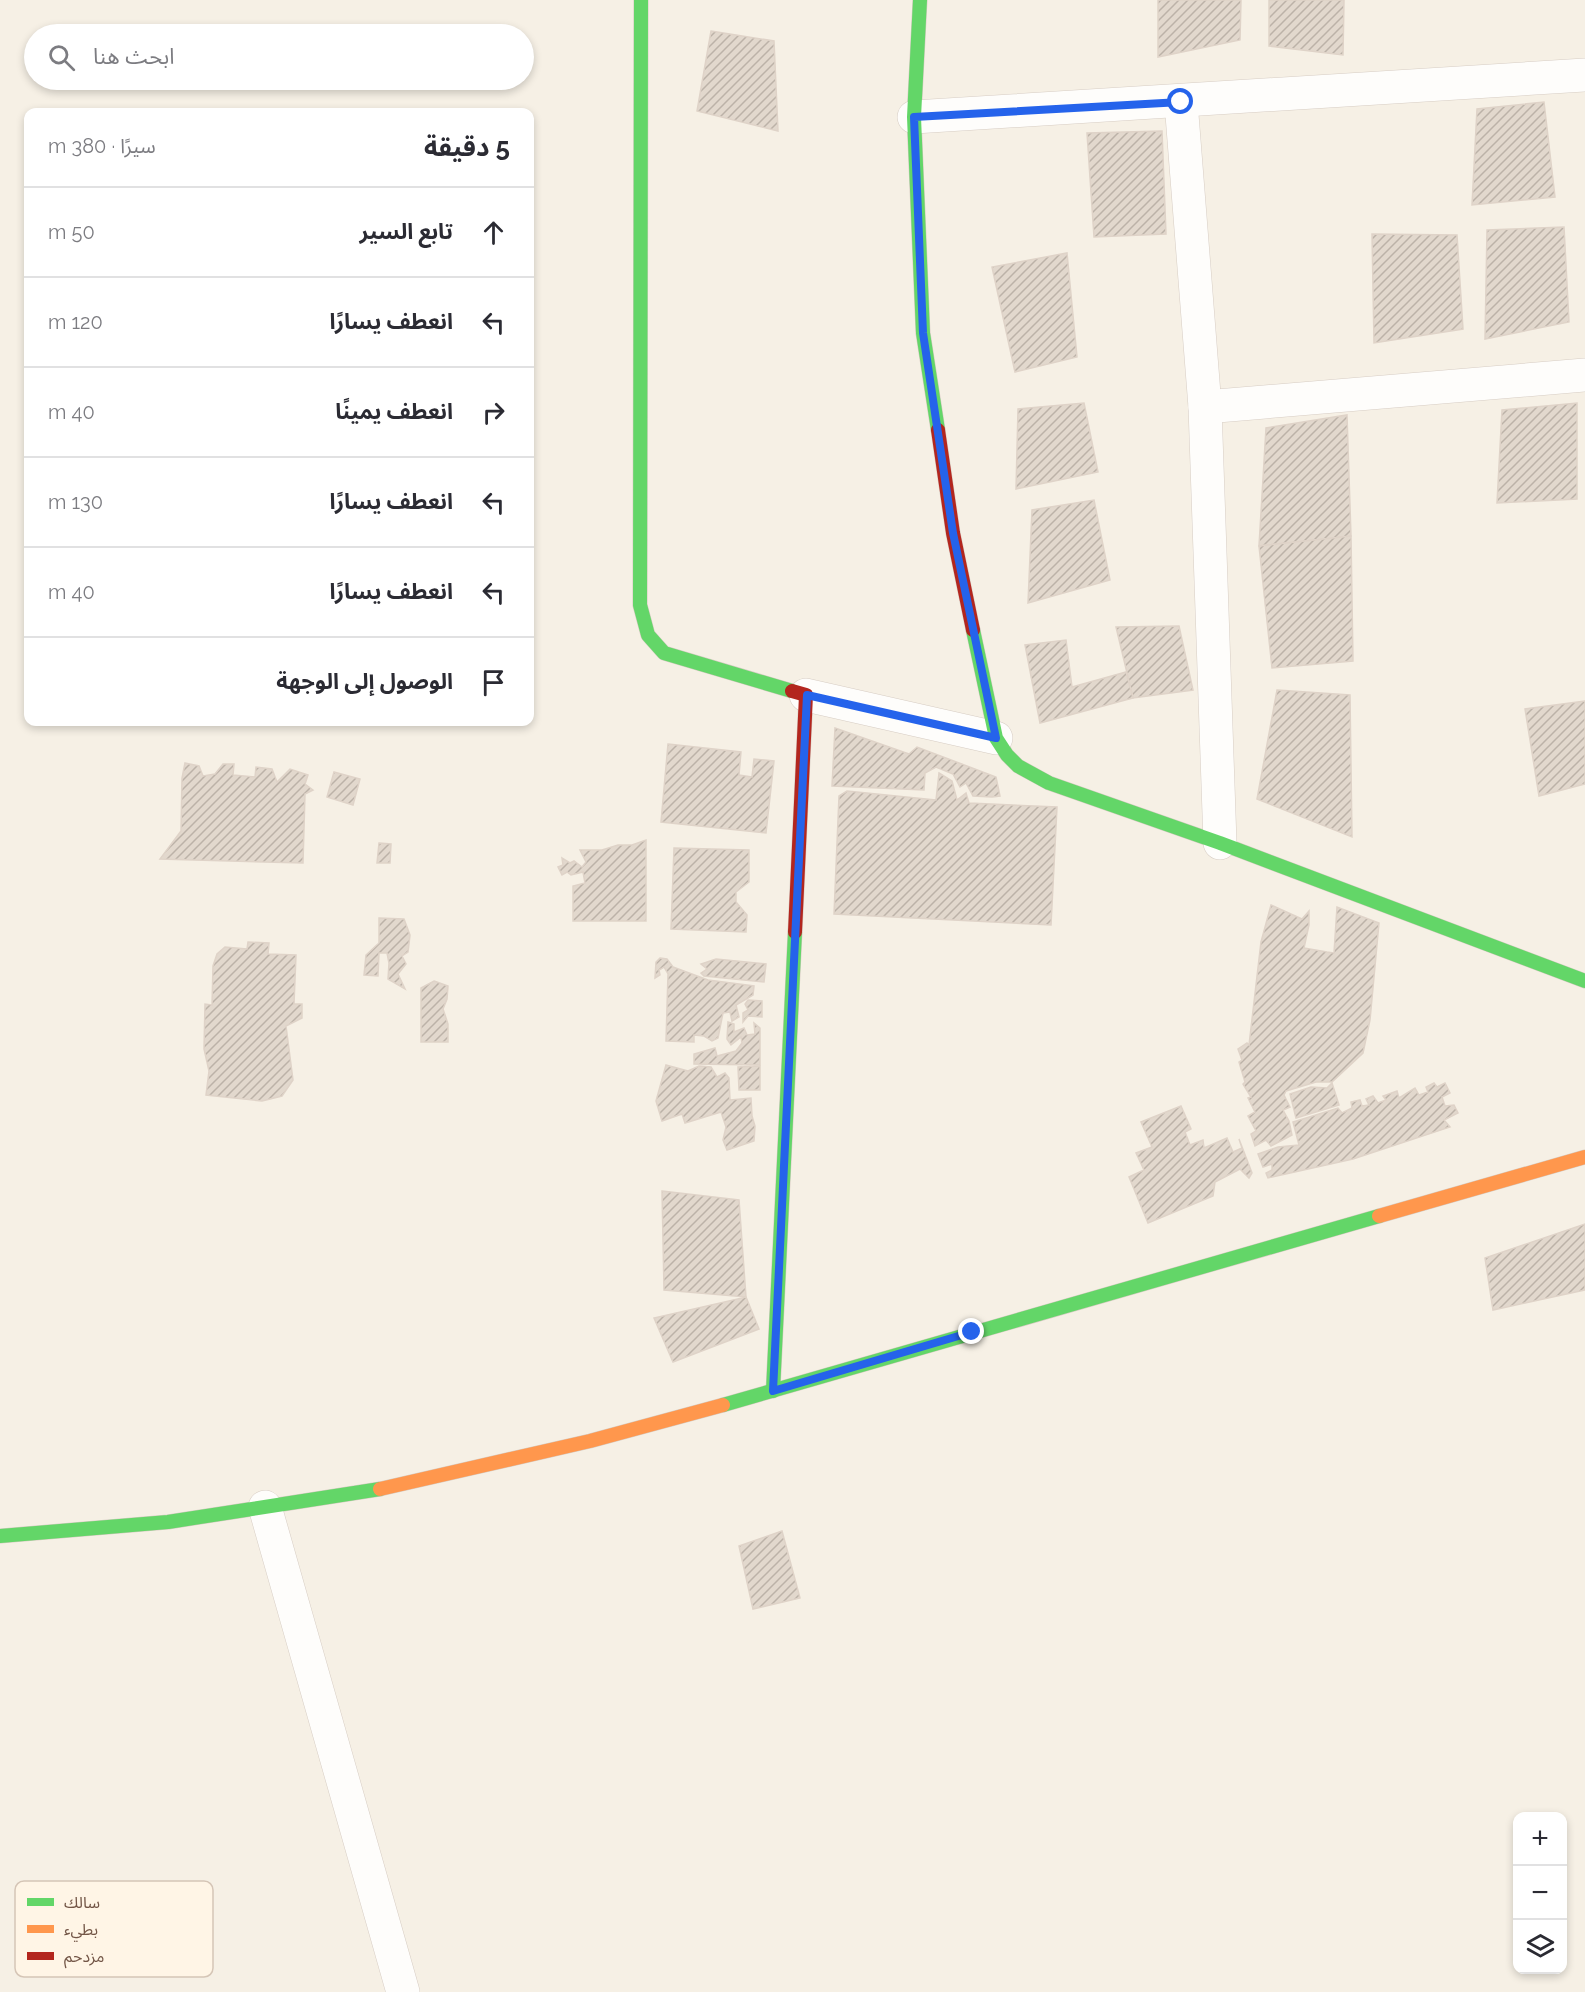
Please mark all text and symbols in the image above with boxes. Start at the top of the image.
search box [24,24,534,90]
icon: search [45,41,78,74]
text: ابحث هنا [93,43,174,69]
route start [1167,88,1193,114]
text: 5 دقيقة [424,132,510,162]
text: سيرًا · 380 m [48,134,156,158]
icon: ahead [477,216,510,249]
text: تابع السير [359,218,453,244]
text: 50 m [48,220,95,244]
icon: left [477,306,510,339]
text: انعطف يسارًا [330,308,453,334]
text: 120 m [48,310,103,334]
icon: right [477,396,510,429]
text: انعطف يمينًا [335,398,453,424]
text: 40 m [48,400,95,424]
icon: left [477,486,510,519]
text: انعطف يسارًا [330,488,453,514]
text: 130 m [48,490,103,514]
icon: left [477,576,510,609]
text: انعطف يسارًا [330,578,453,604]
text: 40 m [48,580,95,604]
icon: arrive [477,666,510,699]
text: الوصول إلى الوجهة [276,668,453,694]
route end [958,1318,984,1344]
map controls [1513,1812,1567,1974]
button: + [1513,1812,1567,1866]
button: − [1513,1866,1567,1920]
legend [15,1881,213,1977]
text: سالك [64,1893,100,1912]
text: بطيء [64,1920,98,1942]
button: layers [1513,1920,1567,1974]
text: مزدحم [64,1947,104,1969]

